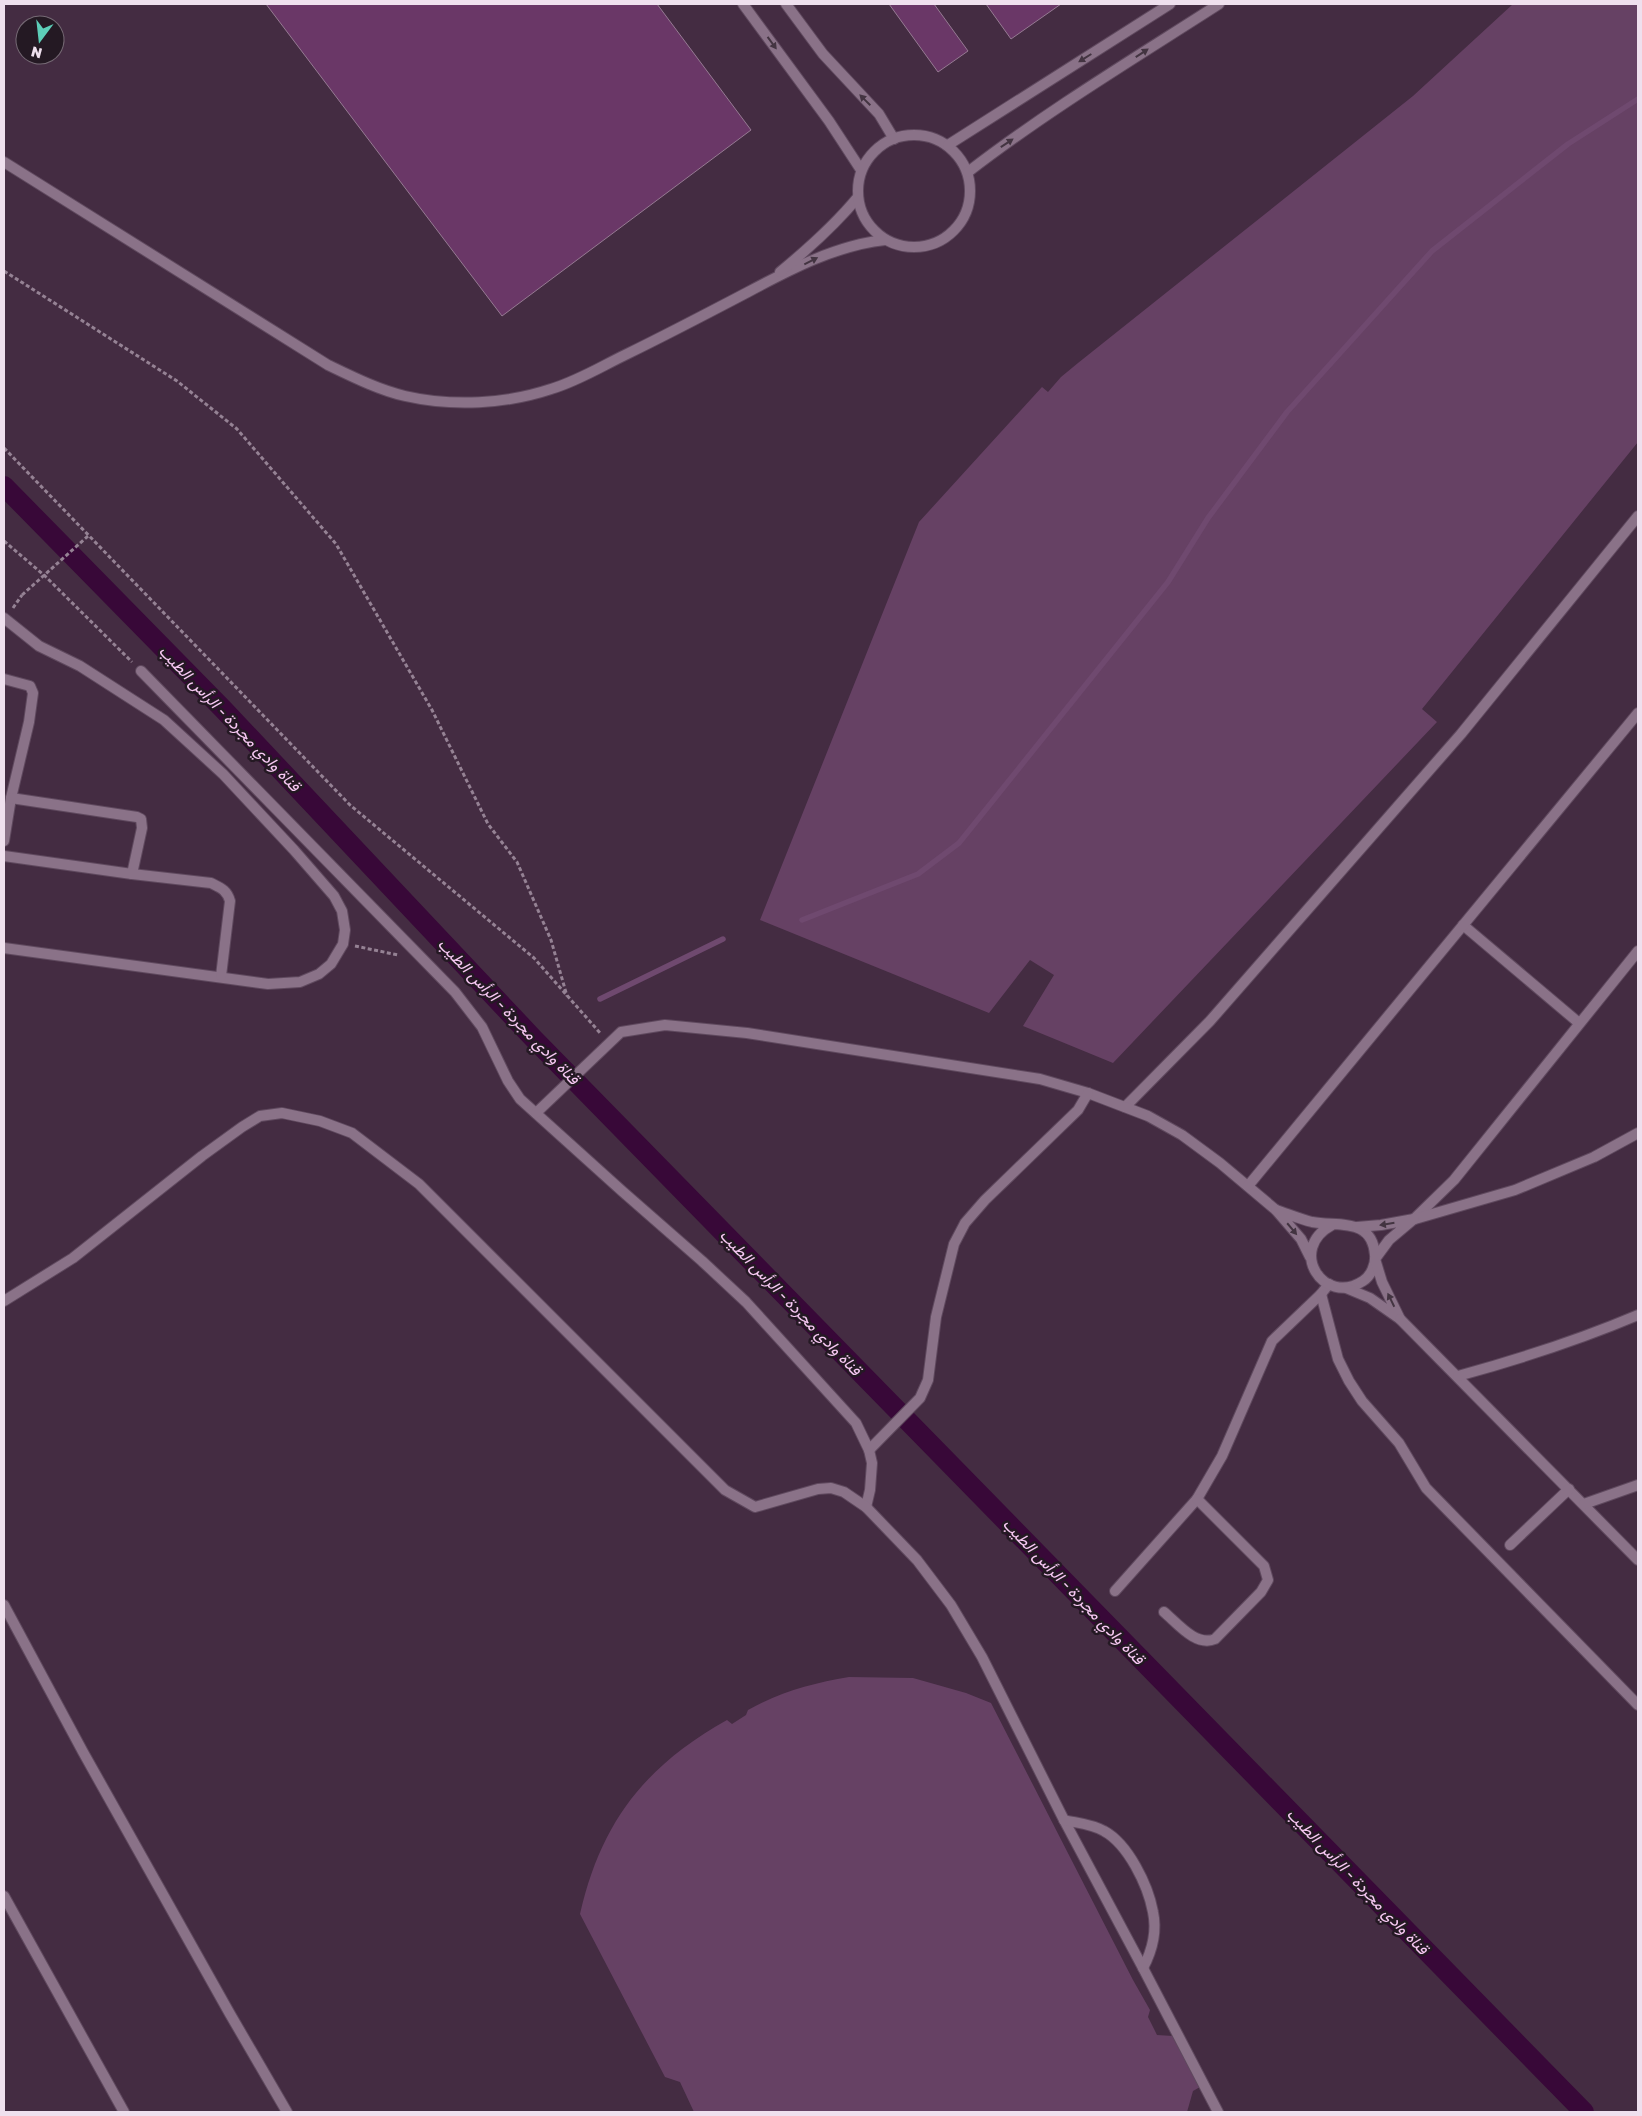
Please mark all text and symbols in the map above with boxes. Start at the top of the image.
north arrow [15,15,65,65]
one-way arrow [766,36,777,49]
text: N [29,43,44,63]
one-way arrow [1136,48,1149,58]
one-way arrow [1078,53,1091,63]
one-way arrow [859,94,871,106]
one-way arrow [1000,138,1014,148]
one-way arrow [804,257,818,265]
water label: قناة وادي مجردة - الرأس الطيب [152,641,306,799]
water label: قناة وادي مجردة - الرأس الطيب [431,934,585,1092]
one-way arrow [1379,1220,1395,1228]
one-way arrow [1287,1223,1298,1236]
water label: قناة وادي مجردة - الرأس الطيب [713,1225,867,1383]
one-way arrow [1386,1293,1394,1307]
water label: قناة وادي مجردة - الرأس الطيب [996,1514,1150,1672]
water label: قناة وادي مجردة - الرأس الطيب [1280,1804,1434,1962]

